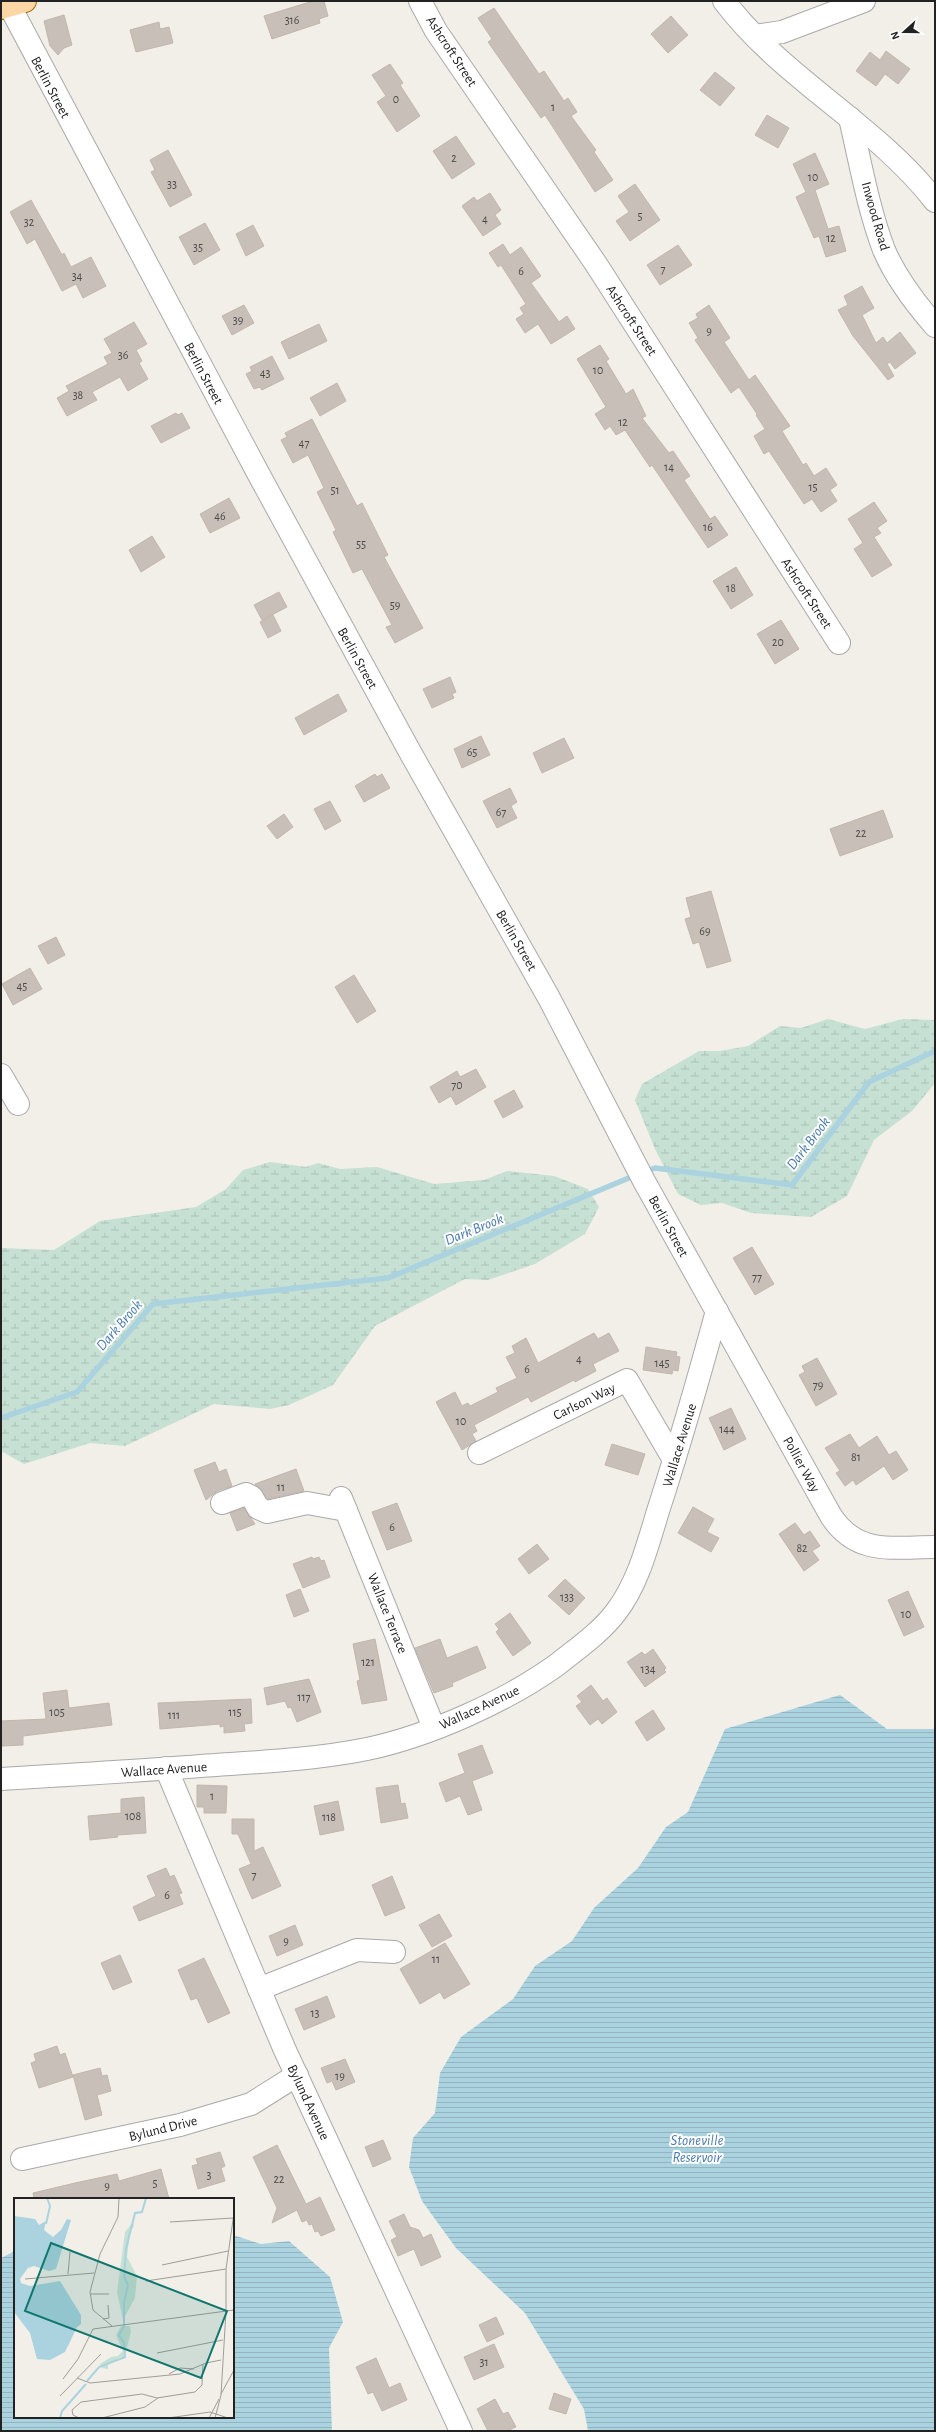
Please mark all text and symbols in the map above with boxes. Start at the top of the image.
north arrow [884,12,924,52]
house number: 316 [285,14,300,26]
street label: Ashcroft Street [423,14,479,90]
text: N [889,30,902,41]
street label: Berlin Street [28,54,72,121]
house number: 0 [393,93,399,105]
house number: 1 [551,101,555,113]
house number: 2 [451,152,457,164]
house number: 10 [808,171,818,183]
house number: 33 [167,178,177,190]
street label: Inwood Road [859,180,892,252]
house number: 5 [637,210,643,222]
house number: 4 [482,213,488,225]
house number: 32 [24,216,35,228]
house number: 12 [826,232,836,244]
house number: 35 [193,241,203,253]
house number: 7 [660,263,666,275]
house number: 6 [518,265,524,277]
house number: 34 [72,270,83,282]
street label: Ashcroft Street [603,283,659,359]
house number: 39 [233,314,244,326]
house number: 9 [706,325,712,337]
street label: Berlin Street [181,340,225,407]
house number: 36 [118,349,129,361]
house number: 10 [593,364,603,376]
house number: 43 [260,367,270,379]
house number: 38 [73,389,84,401]
house number: 12 [618,416,628,428]
house number: 47 [299,437,309,449]
house number: 14 [664,461,674,473]
house number: 15 [808,481,818,493]
house number: 51 [330,484,340,496]
house number: 46 [214,510,226,522]
house number: 16 [703,521,713,533]
house number: 55 [356,538,366,550]
street label: Ashcroft Street [778,556,834,632]
house number: 18 [726,582,736,594]
house number: 59 [390,599,401,611]
street label: Berlin Street [335,625,380,692]
house number: 20 [772,636,784,648]
house number: 65 [467,746,477,758]
house number: 67 [496,806,506,818]
house number: 22 [856,827,867,839]
street label: Berlin Street [493,908,539,974]
house number: 69 [699,925,711,937]
house number: 45 [17,980,27,992]
house number: 70 [451,1079,463,1091]
water label: Dark Brook [784,1114,833,1172]
street label: Berlin Street [646,1193,691,1260]
water label: Dark Brook [443,1211,506,1248]
house number: 77 [752,1271,762,1283]
water label: Dark Brook [94,1297,145,1353]
house number: 4 [576,1353,582,1365]
house number: 145 [655,1357,669,1369]
house number: 6 [524,1363,530,1375]
house number: 79 [813,1379,824,1391]
street label: Carlson Way [551,1381,618,1423]
street label: Wallace Avenue [661,1402,699,1489]
house number: 10 [456,1415,466,1427]
house number: 144 [719,1423,735,1435]
street label: Pollier Way [780,1434,822,1495]
house number: 81 [851,1451,861,1463]
house number: 11 [277,1481,285,1493]
house number: 6 [389,1521,395,1533]
house number: 82 [796,1542,808,1554]
street label: Wallace Terrace [365,1571,410,1656]
house number: 133 [560,1591,574,1603]
house number: 10 [901,1608,911,1620]
house number: 121 [361,1656,375,1668]
house number: 134 [641,1663,656,1675]
street label: Wallace Avenue [437,1683,522,1733]
house number: 117 [297,1691,311,1703]
house number: 105 [49,1706,65,1718]
house number: 115 [228,1706,242,1718]
house number: 111 [168,1709,180,1721]
street label: Wallace Avenue [120,1760,208,1780]
house number: 1 [210,1790,214,1802]
house number: 108 [125,1810,141,1822]
house number: 118 [322,1811,336,1823]
house number: 7 [251,1869,257,1881]
house number: 6 [164,1889,170,1901]
house number: 9 [283,1935,289,1947]
house number: 11 [432,1953,440,1965]
house number: 13 [310,2007,320,2019]
street label: Bylund Avenue [285,2063,332,2142]
house number: 19 [335,2070,345,2082]
street label: Bylund Drive [128,2114,199,2144]
water label: Stoneville Reservoir [671,2133,724,2165]
house number: 3 [207,2169,212,2181]
house number: 22 [274,2173,285,2185]
house number: 5 [152,2177,158,2189]
house number: 9 [104,2180,110,2192]
inset map [14,2198,234,2418]
house number: 31 [479,2356,489,2368]

